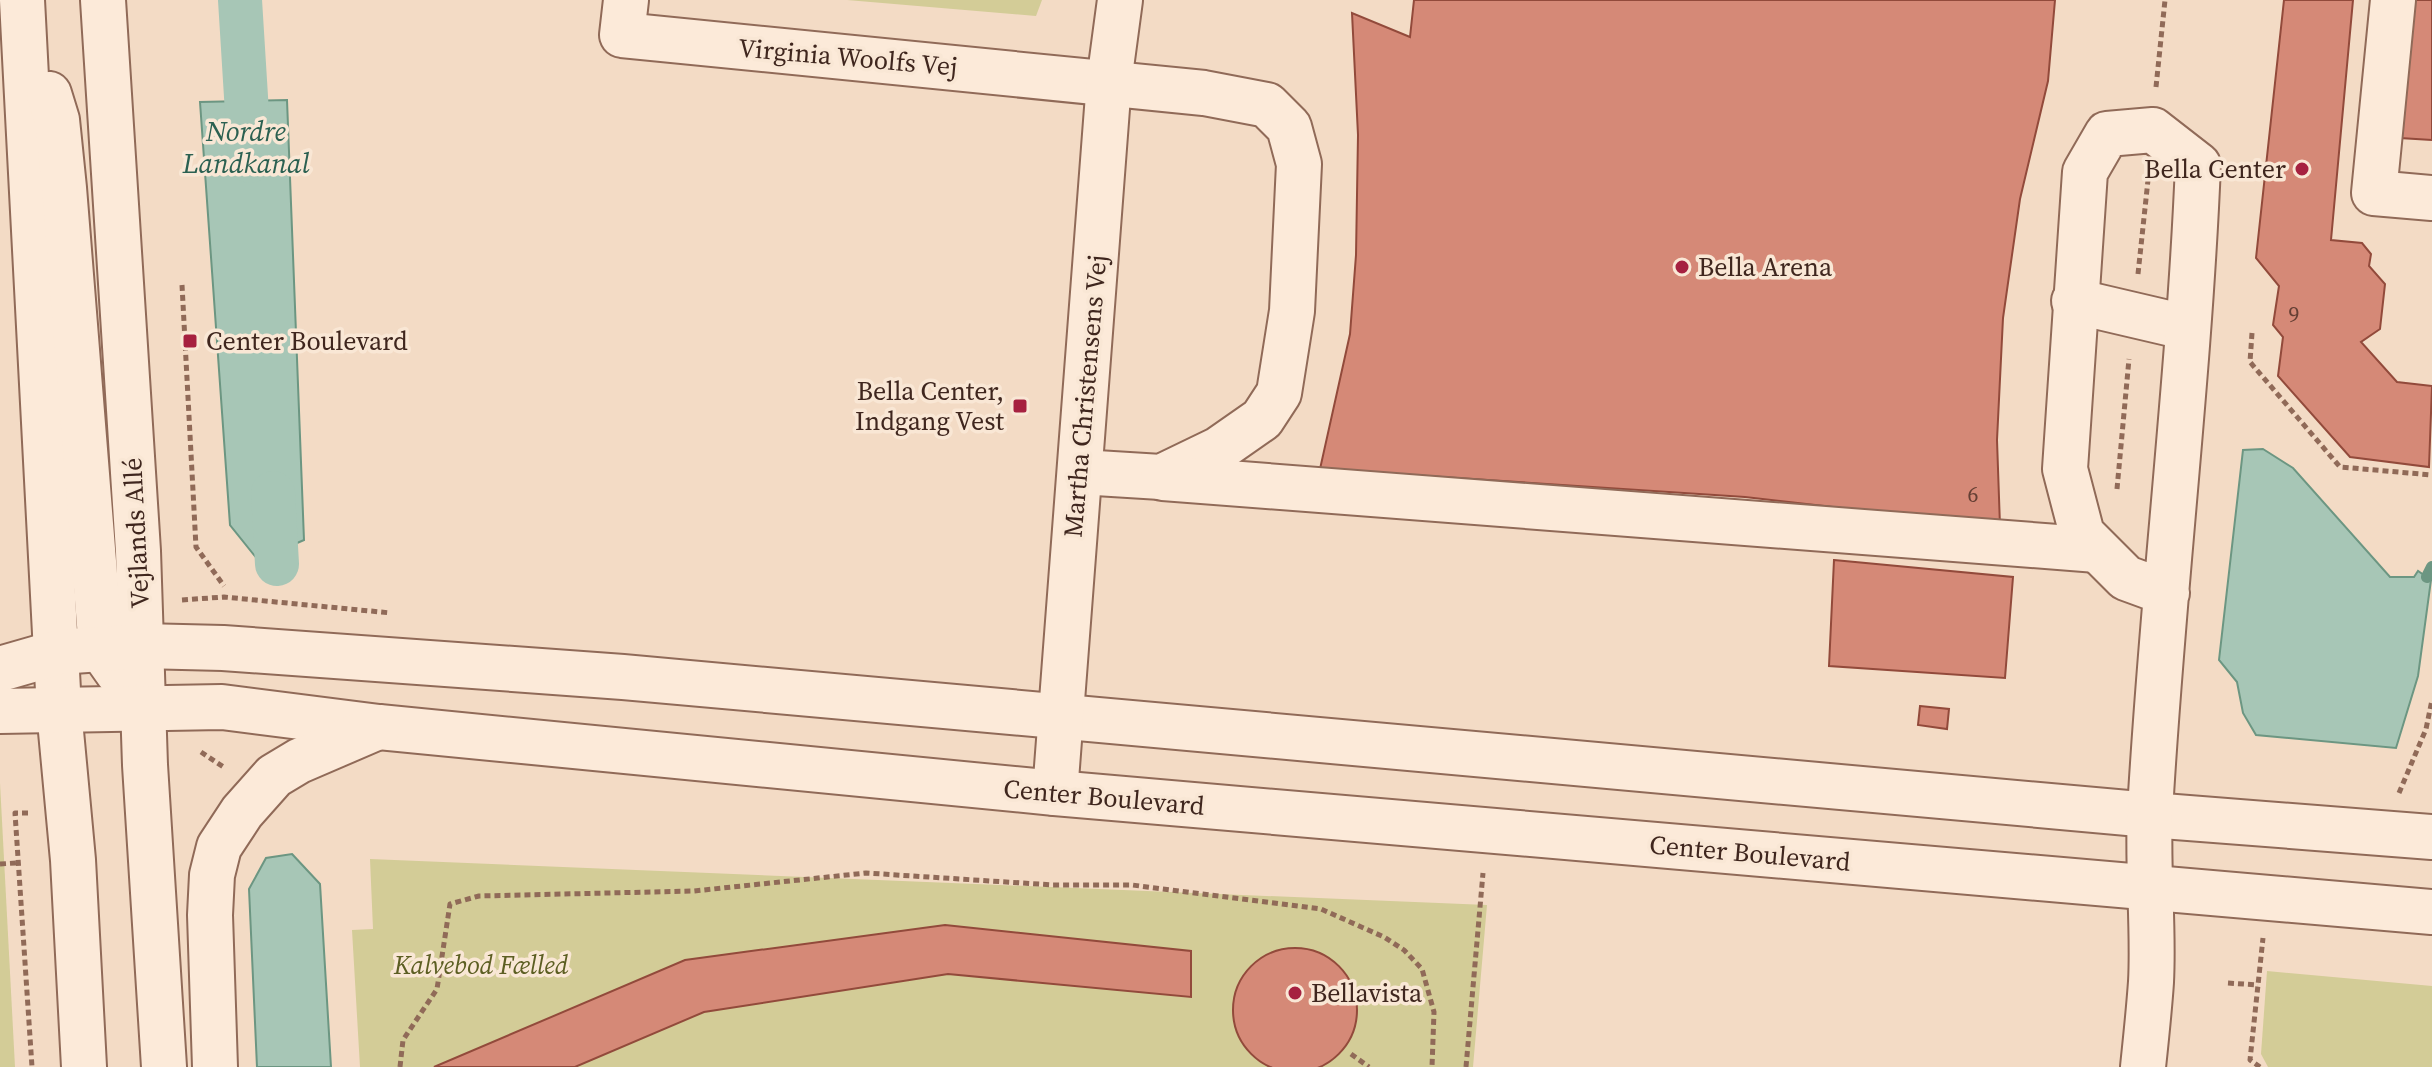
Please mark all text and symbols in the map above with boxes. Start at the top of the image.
street label: Virginia Woolfs Vej [737,29,959,85]
water label: Nordre Landkanal [182,112,310,182]
place label: Bella Center [2144,151,2286,187]
marker: Bella Center [2293,160,2311,178]
place label: Bella Arena [1698,249,1833,285]
street label: Martha Christensens Vej [1055,253,1115,539]
marker: Bella Arena [1673,258,1691,276]
house number: 9 [2288,299,2300,329]
place label: Center Boulevard [206,323,408,359]
marker: Center Boulevard [181,332,199,350]
place label: Bella Center, Indgang Vest [855,373,1005,439]
marker: Bella Center, Indgang Vest [1011,397,1029,415]
street label: Vejlands Allé [114,457,158,609]
house number: 6 [1967,479,1979,509]
street label: Center Boulevard [1002,770,1206,824]
street label: Center Boulevard [1648,826,1852,880]
park label: Kalvebod Fælled [393,947,569,983]
place label: Bellavista [1311,975,1423,1011]
marker: Bellavista [1286,984,1304,1002]

